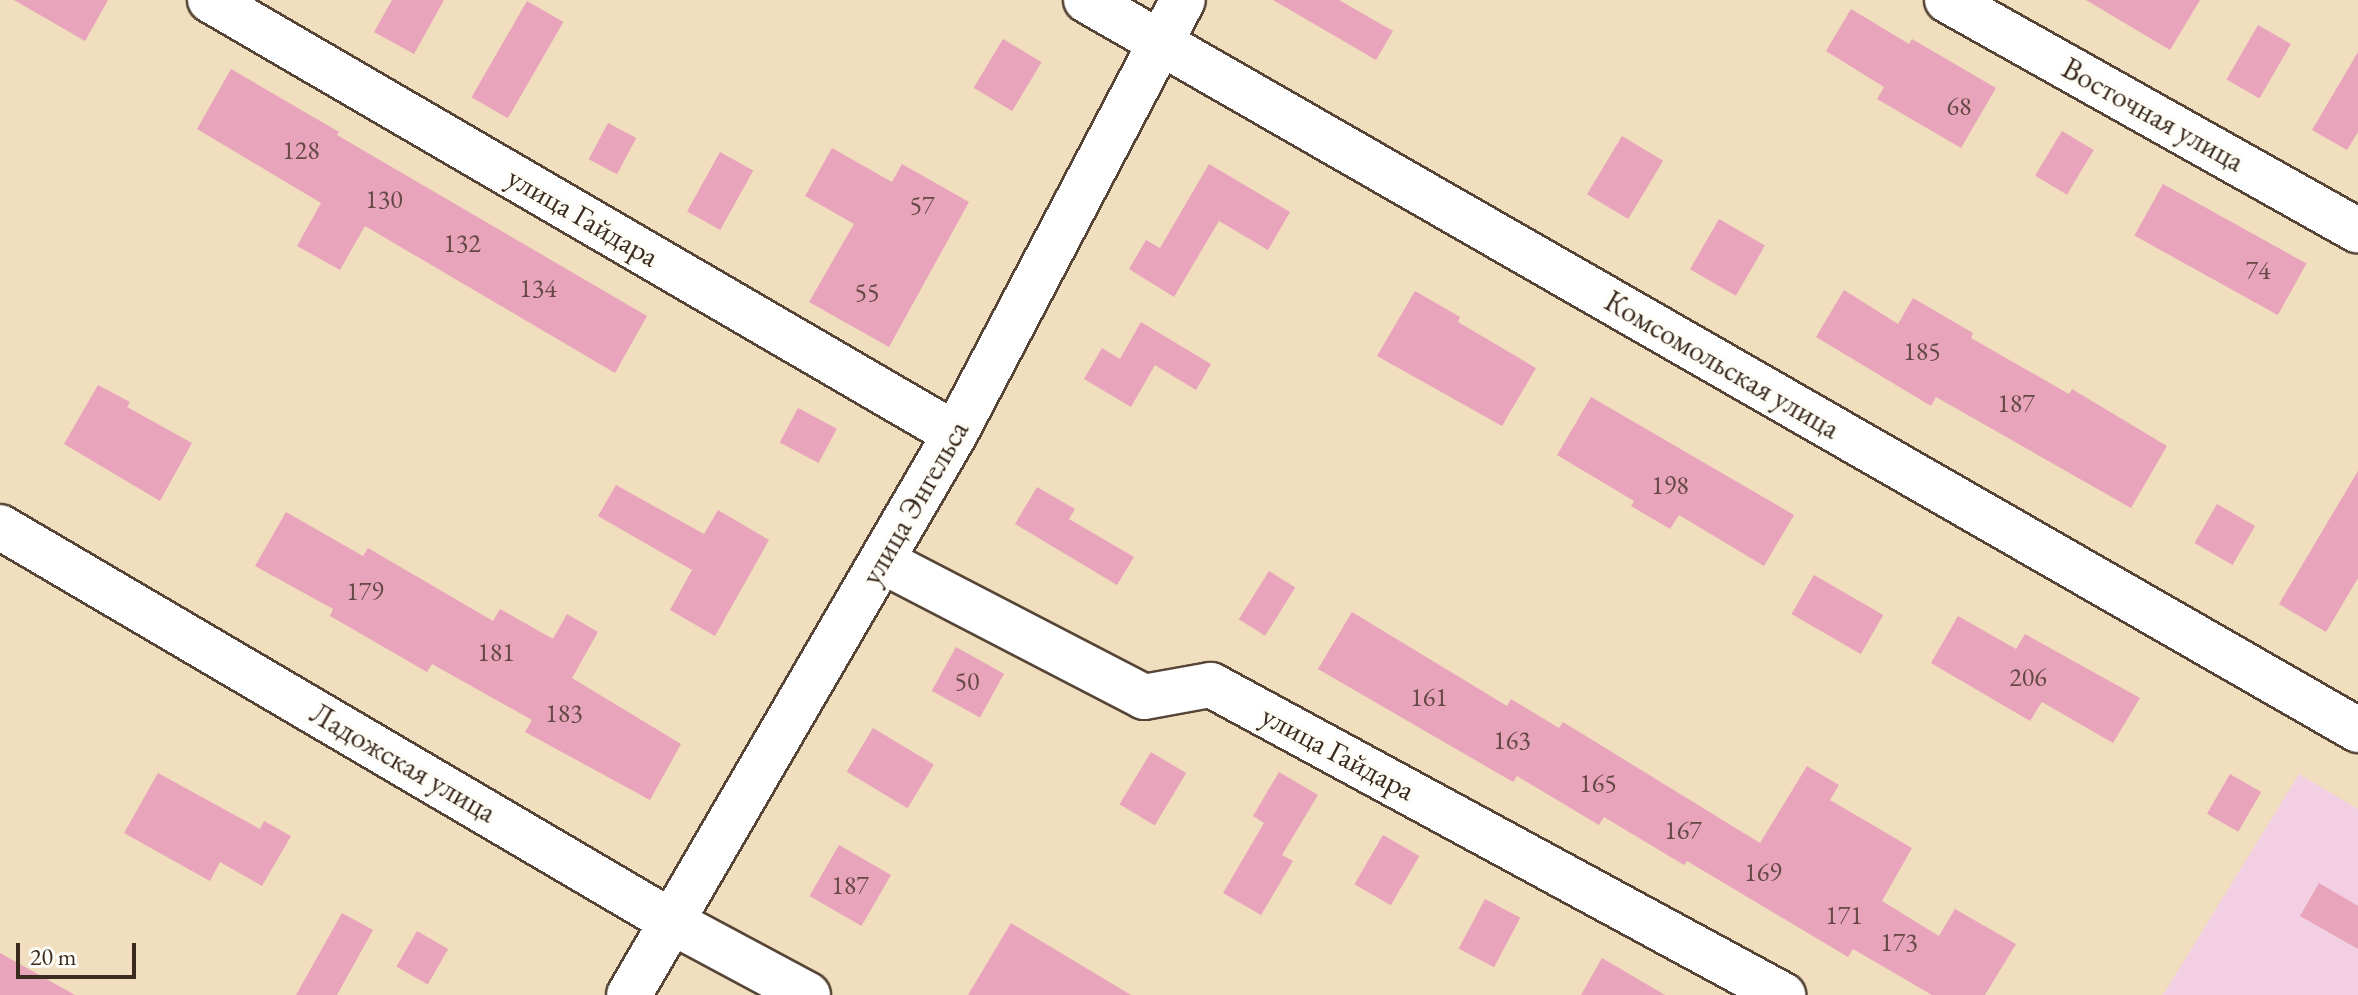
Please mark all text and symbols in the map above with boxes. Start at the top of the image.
street label: Восточная улица [2056,50,2250,180]
house number: 68 [1947,91,1971,123]
house number: 128 [282,135,320,167]
street label: улица Гайдара [501,159,665,275]
house number: 130 [365,184,403,216]
house number: 57 [910,190,934,222]
house number: 132 [443,228,481,260]
house number: 74 [2246,255,2270,287]
house number: 134 [519,273,557,305]
house number: 55 [855,277,879,309]
street label: Комсомольская улица [1598,283,1846,447]
house number: 185 [1903,336,1941,368]
house number: 187 [1997,388,2035,420]
street label: улица Энгельса [853,414,977,592]
house number: 198 [1651,470,1689,502]
house number: 179 [346,576,384,608]
house number: 181 [477,637,515,669]
house number: 206 [2009,662,2047,694]
house number: 50 [955,666,979,698]
house number: 161 [1410,682,1448,714]
street label: Ладожская улица [304,695,502,831]
house number: 183 [545,698,583,730]
street label: улица Гайдара [1255,698,1421,808]
house number: 163 [1493,725,1531,757]
house number: 165 [1579,768,1617,800]
house number: 167 [1664,815,1702,847]
house number: 169 [1744,857,1782,889]
house number: 187 [831,870,869,902]
house number: 171 [1825,900,1863,932]
scale bar [20,927,140,977]
house number: 173 [1880,927,1918,959]
text: 20 m [30,941,77,972]

